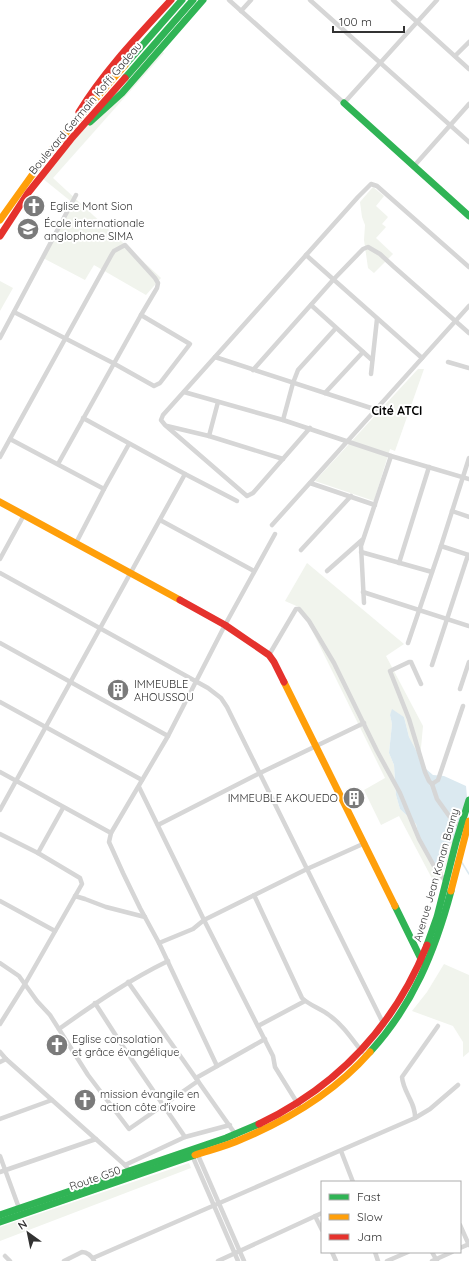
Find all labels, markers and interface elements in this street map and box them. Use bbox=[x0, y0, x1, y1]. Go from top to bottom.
scale bar bbox=[333, 8, 404, 34]
text: 100 m bbox=[339, 14, 372, 29]
street label: Boulevard Germain Koffi Gadeau bbox=[25, 39, 145, 177]
church icon: Eglise Mont Sion bbox=[21, 193, 47, 219]
place label: Eglise Mont Sion bbox=[50, 199, 133, 213]
school or university icon: École internationale anglophone SIMA bbox=[15, 216, 41, 242]
place label: École internationale anglophone SIMA bbox=[44, 216, 144, 243]
district label: Cité ATCI bbox=[372, 403, 422, 418]
building icon: IMMEUBLE AHOUSSOU bbox=[105, 677, 131, 703]
place label: IMMEUBLE AHOUSSOU bbox=[134, 677, 194, 704]
building icon: IMMEUBLE AKOUEDO bbox=[341, 785, 367, 811]
place label: IMMEUBLE AKOUEDO bbox=[228, 791, 338, 805]
street label: Avenue Jean Konan Banny bbox=[410, 807, 462, 943]
church icon: Eglise consolation et grâce évangélique bbox=[44, 1032, 70, 1058]
place label: Eglise consolation et grâce évangélique bbox=[72, 1032, 179, 1059]
church icon: mission évangile en action côte d'ivoire bbox=[72, 1087, 98, 1113]
place label: mission évangile en action côte d'ivoire bbox=[100, 1087, 199, 1114]
street label: Route G50 bbox=[68, 1163, 122, 1193]
legend bbox=[321, 1181, 461, 1253]
text: Fast bbox=[357, 1189, 381, 1204]
text: Slow bbox=[357, 1209, 383, 1224]
north arrow bbox=[8, 1213, 48, 1253]
text: N bbox=[15, 1217, 30, 1233]
text: Jam bbox=[357, 1229, 382, 1244]

